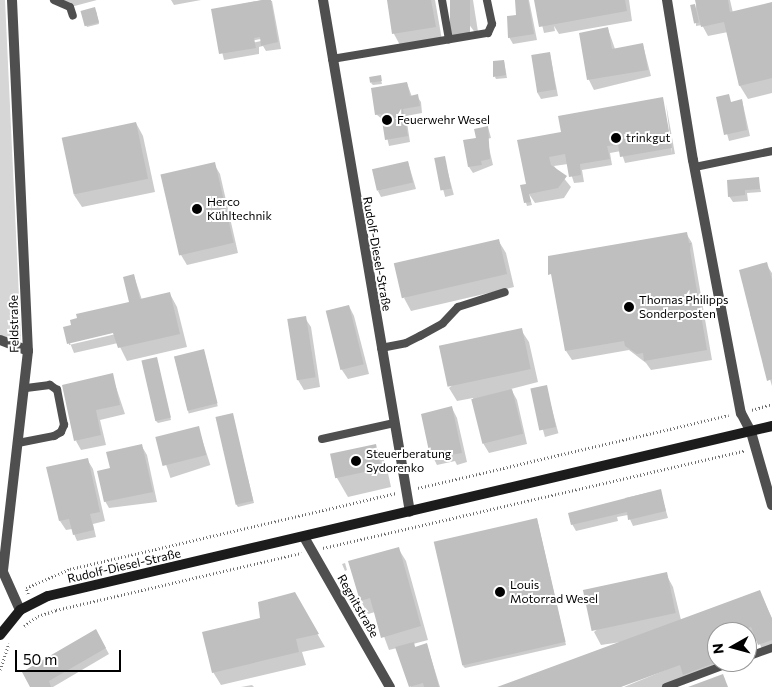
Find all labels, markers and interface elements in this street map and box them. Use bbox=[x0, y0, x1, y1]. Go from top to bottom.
place label: Feuerwehr Wesel bbox=[397, 113, 490, 127]
marker: Feuerwehr Wesel bbox=[381, 114, 393, 126]
place label: trinkgut bbox=[626, 131, 670, 145]
marker: trinkgut bbox=[610, 132, 622, 144]
place label: Herco Kühltechnik bbox=[207, 195, 272, 223]
street label: Rudolf-Diesel-Straße bbox=[360, 196, 394, 312]
marker: Herco Kühltechnik bbox=[191, 203, 203, 215]
place label: Thomas Philipps Sonderposten bbox=[639, 293, 728, 321]
street label: Feldstraße bbox=[6, 295, 22, 353]
marker: Thomas Philipps Sonderposten bbox=[623, 301, 635, 313]
place label: Steuerberatung Sydorenko bbox=[366, 447, 451, 475]
marker: Steuerberatung Sydorenko bbox=[350, 455, 362, 467]
street label: Rudolf-Diesel-Straße bbox=[66, 546, 182, 586]
street label: Regnitstraße bbox=[334, 572, 382, 640]
place label: Louis Motorrad Wesel bbox=[510, 578, 598, 606]
marker: Louis Motorrad Wesel bbox=[494, 586, 506, 598]
north arrow bbox=[707, 622, 757, 672]
scale bar bbox=[18, 640, 124, 672]
text: N bbox=[709, 643, 727, 655]
text: 50 m bbox=[23, 650, 57, 668]

